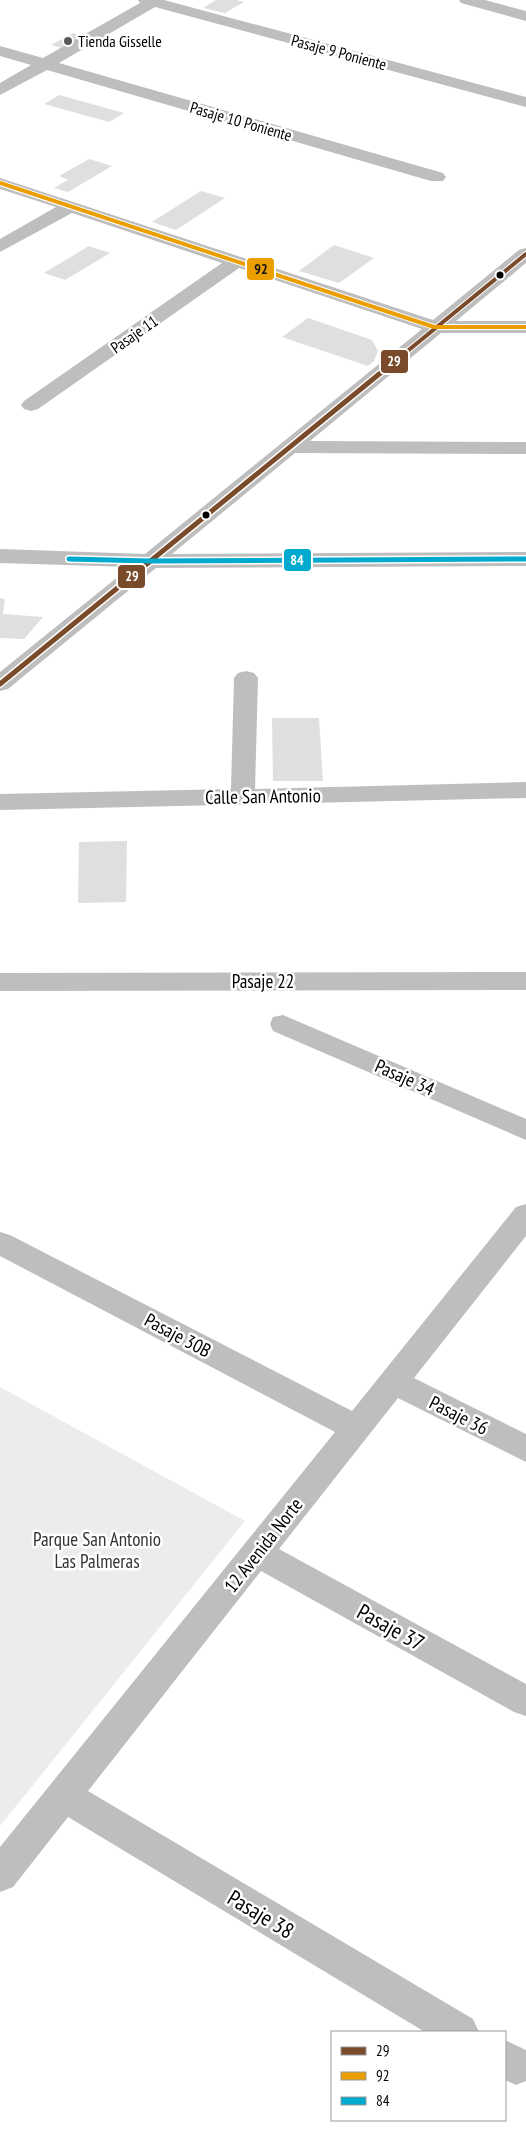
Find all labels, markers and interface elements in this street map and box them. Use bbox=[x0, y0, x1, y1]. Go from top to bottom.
street label: Pasaje 9 Poniente bbox=[289, 30, 389, 74]
place label: Tienda Gisselle bbox=[78, 31, 162, 51]
marker: Tienda Gisselle bbox=[62, 35, 74, 47]
street label: Pasaje 10 Poniente bbox=[188, 97, 294, 145]
line badge: 92 bbox=[246, 257, 275, 281]
text: 92 bbox=[254, 260, 268, 278]
unlabelled marker bbox=[495, 270, 505, 280]
street label: Pasaje 11 bbox=[107, 311, 161, 357]
line badge: 29 bbox=[380, 349, 409, 374]
text: 29 bbox=[387, 352, 401, 370]
unlabelled marker bbox=[201, 510, 211, 520]
line badge: 84 bbox=[283, 548, 312, 572]
text: 84 bbox=[290, 551, 304, 569]
line badge: 29 bbox=[117, 564, 146, 589]
text: 29 bbox=[125, 567, 139, 585]
street label: Calle San Antonio bbox=[205, 783, 321, 809]
street label: Pasaje 22 bbox=[232, 969, 294, 993]
street label: Pasaje 34 bbox=[371, 1053, 439, 1101]
street label: Pasaje 30B bbox=[141, 1308, 215, 1362]
street label: Pasaje 36 bbox=[426, 1390, 492, 1440]
street label: 12 Avenida Norte bbox=[219, 1493, 308, 1597]
park label: Parque San Antonio Las Palmeras bbox=[33, 1527, 161, 1573]
street label: Pasaje 37 bbox=[352, 1597, 430, 1657]
street label: Pasaje 38 bbox=[223, 1883, 299, 1945]
legend bbox=[331, 2031, 506, 2121]
text: 29 bbox=[376, 2041, 390, 2060]
text: 92 bbox=[376, 2066, 390, 2085]
text: 84 bbox=[376, 2091, 390, 2110]

